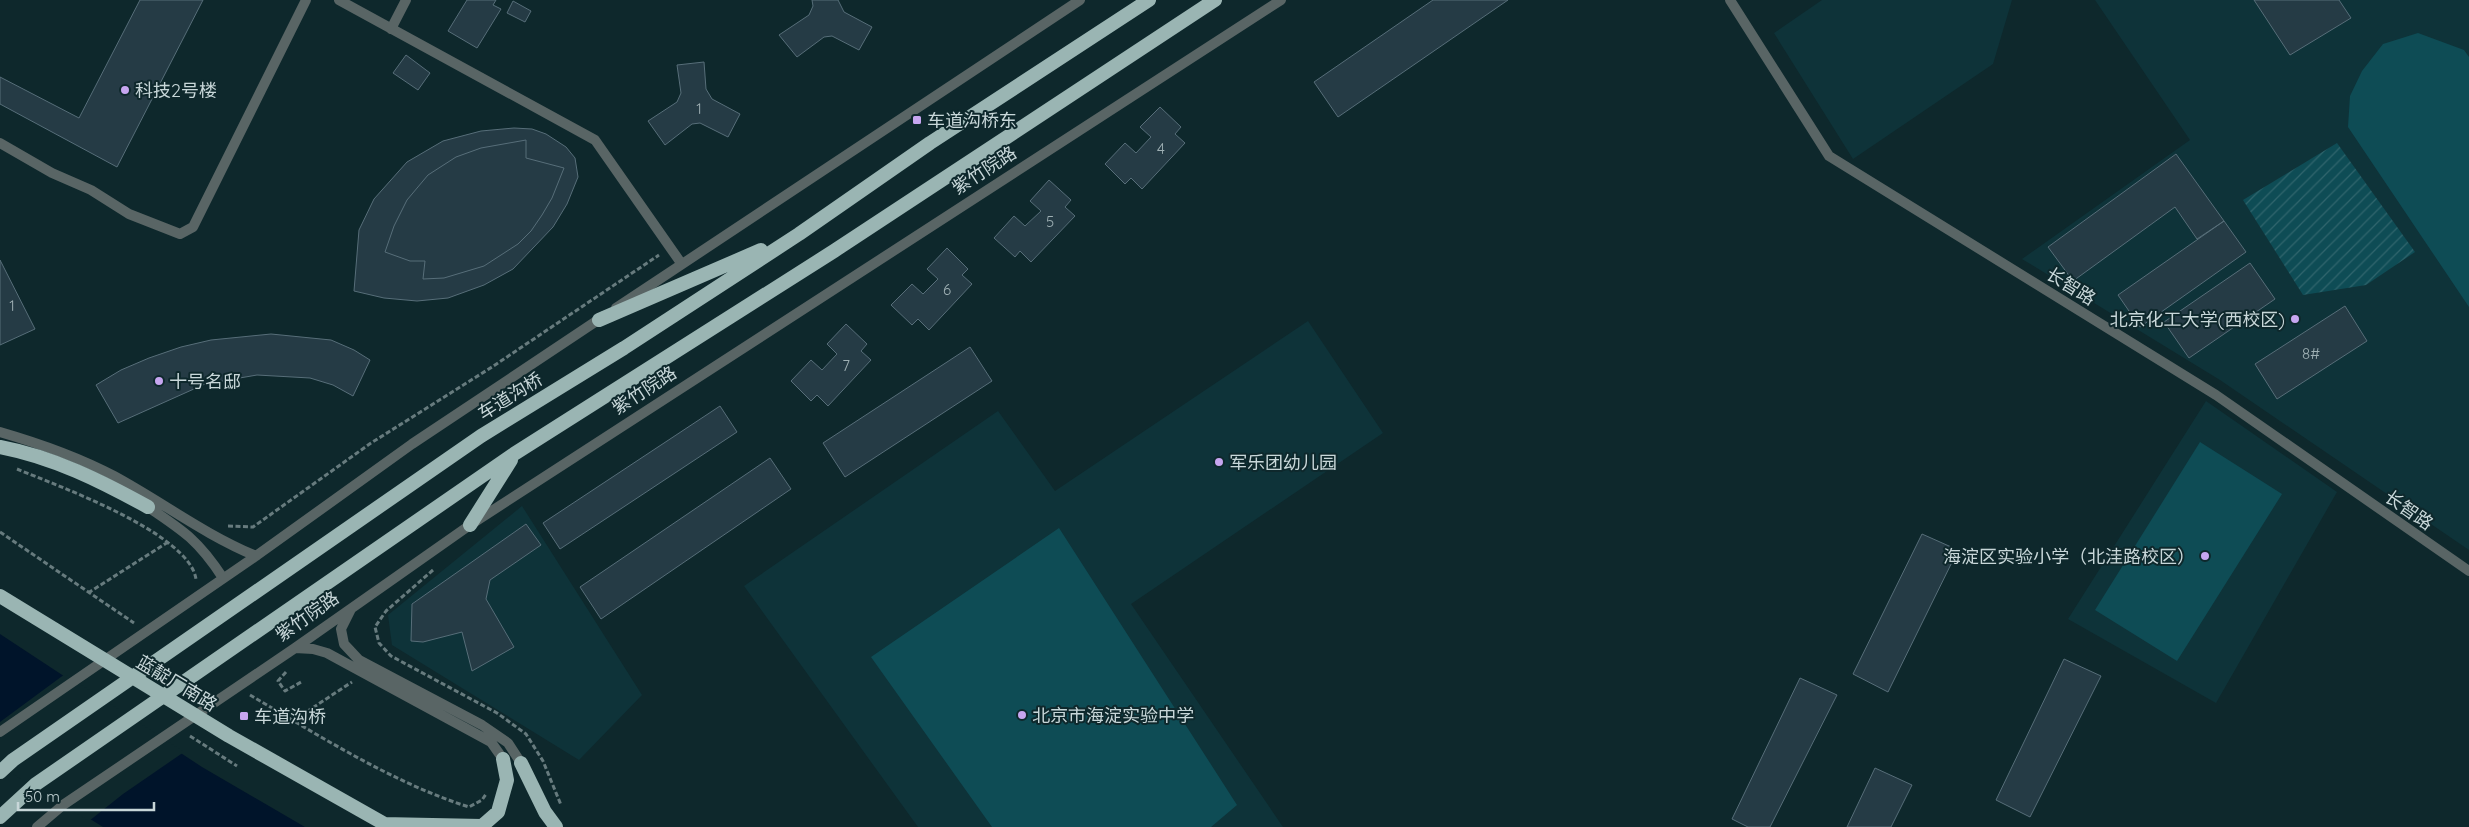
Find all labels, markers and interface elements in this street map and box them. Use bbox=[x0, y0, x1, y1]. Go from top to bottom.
place label: 科技2号楼 bbox=[135, 79, 217, 102]
marker: 科技2号楼 bbox=[119, 84, 131, 96]
house number: 1 bbox=[696, 99, 702, 118]
place label: 车道沟桥东 bbox=[927, 109, 1017, 132]
marker: 车道沟桥东 bbox=[911, 114, 923, 126]
house number: 4 bbox=[1157, 139, 1165, 158]
street label: 紫竹院路 bbox=[948, 141, 1020, 199]
house number: 5 bbox=[1046, 212, 1054, 231]
street label: 长智路 bbox=[2042, 262, 2100, 310]
house number: 6 bbox=[943, 280, 951, 299]
house number: 1 bbox=[9, 296, 15, 315]
place label: 北京化工大学(西校区) bbox=[2110, 308, 2285, 331]
marker: 北京化工大学(西校区) bbox=[2289, 313, 2301, 325]
house number: 8# bbox=[2302, 344, 2320, 363]
house number: 7 bbox=[842, 356, 850, 375]
street label: 紫竹院路 bbox=[608, 361, 680, 419]
street label: 车道沟桥 bbox=[473, 367, 547, 425]
place label: 十号名邸 bbox=[169, 370, 241, 393]
marker: 十号名邸 bbox=[153, 375, 165, 387]
place label: 军乐团幼儿园 bbox=[1229, 451, 1337, 474]
marker: 军乐团幼儿园 bbox=[1213, 456, 1225, 468]
street label: 长智路 bbox=[2380, 485, 2438, 535]
place label: 海淀区实验小学（北洼路校区） bbox=[1943, 545, 2195, 568]
marker: 海淀区实验小学（北洼路校区） bbox=[2199, 550, 2211, 562]
street label: 紫竹院路 bbox=[271, 586, 343, 646]
street label: 蓝靛厂南路 bbox=[133, 650, 221, 716]
place label: 北京市海淀实验中学 bbox=[1032, 704, 1194, 727]
place label: 车道沟桥 bbox=[254, 705, 326, 728]
marker: 北京市海淀实验中学 bbox=[1016, 709, 1028, 721]
marker: 车道沟桥 bbox=[238, 710, 250, 722]
scale bar bbox=[18, 780, 154, 812]
text: 50 m bbox=[25, 787, 60, 806]

